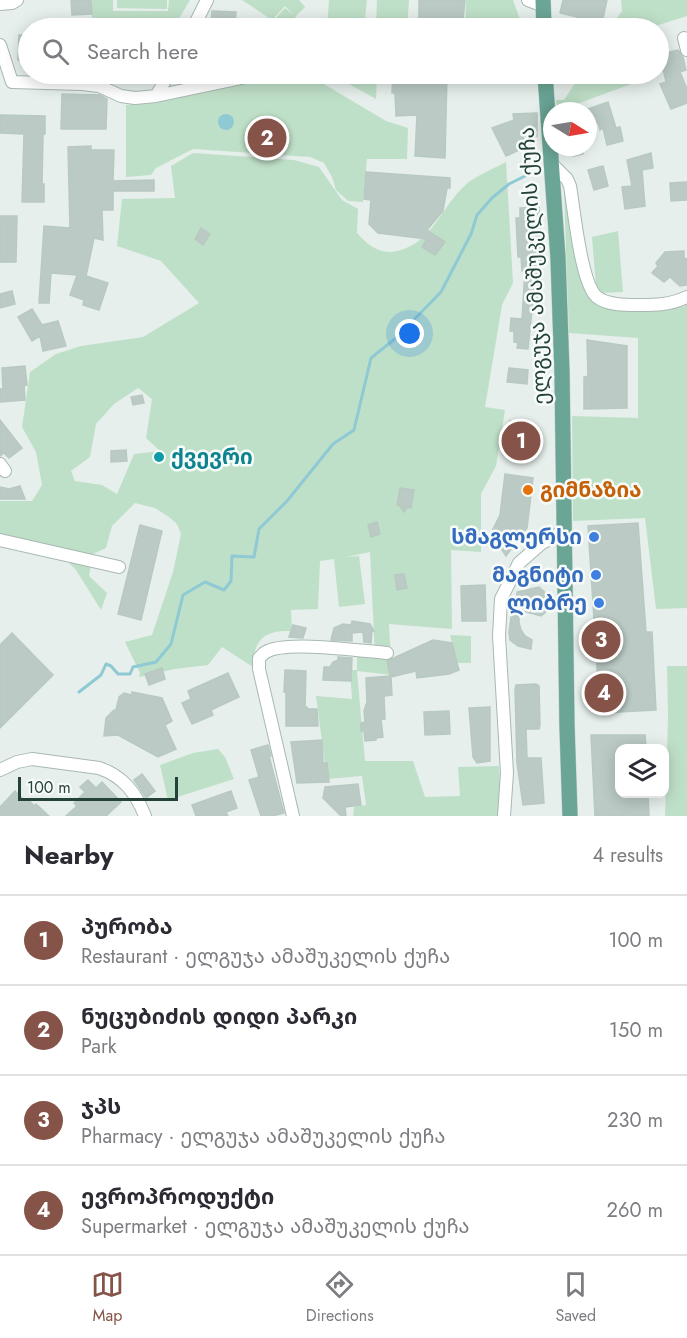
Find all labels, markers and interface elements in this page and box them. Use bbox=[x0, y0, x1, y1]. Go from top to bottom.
search box bbox=[18, 18, 669, 84]
icon: search bbox=[39, 35, 72, 68]
text: Search here bbox=[87, 35, 198, 67]
north arrow bbox=[543, 102, 597, 156]
pin: 2 bbox=[248, 116, 286, 160]
street label: ელგუჯა ამაშუკელის ქუჩა bbox=[512, 126, 556, 406]
your location bbox=[395, 319, 424, 348]
pin: 1 bbox=[502, 418, 540, 464]
place label: ქვევრი bbox=[171, 442, 253, 472]
marker: ქვევრი bbox=[152, 450, 166, 464]
place label: გიმნაზია bbox=[540, 475, 642, 505]
marker: გიმნაზია bbox=[521, 483, 535, 497]
place label: სმაგლერსი bbox=[451, 522, 582, 552]
marker: სმაგლერსი bbox=[587, 530, 601, 544]
place label: მაგნიტი bbox=[492, 560, 584, 590]
marker: მაგნიტი bbox=[589, 568, 603, 582]
place label: ლიბრე bbox=[507, 588, 587, 618]
marker: ლიბრე bbox=[592, 596, 606, 610]
pin: 3 bbox=[582, 618, 620, 662]
pin: 4 bbox=[584, 670, 624, 716]
map controls bbox=[615, 744, 669, 798]
button: layers bbox=[615, 744, 669, 798]
scale bar bbox=[18, 774, 178, 802]
text: 100 m bbox=[27, 776, 71, 799]
text: Nearby bbox=[24, 836, 113, 874]
text: 4 results bbox=[592, 841, 663, 870]
text: პურობა bbox=[81, 910, 173, 942]
text: 1 bbox=[38, 926, 49, 955]
text: 100 m bbox=[608, 926, 663, 955]
text: Restaurant · ელგუჯა ამაშუკელის ქუჩა bbox=[81, 942, 450, 971]
text: ნუცუბიძის დიდი პარკი bbox=[81, 1000, 357, 1032]
text: 2 bbox=[37, 1016, 50, 1045]
text: 150 m bbox=[609, 1016, 663, 1045]
text: Park bbox=[81, 1032, 117, 1061]
text: ჯპს bbox=[81, 1090, 121, 1122]
text: 3 bbox=[37, 1106, 50, 1135]
text: 230 m bbox=[607, 1106, 663, 1135]
text: Pharmacy · ელგუჯა ამაშუკელის ქუჩა bbox=[81, 1122, 445, 1151]
text: ევროპროდუქტი bbox=[81, 1180, 274, 1212]
text: 4 bbox=[37, 1196, 50, 1225]
text: 260 m bbox=[607, 1196, 663, 1225]
text: Supermarket · ელგუჯა ამაშუკელის ქუჩა bbox=[81, 1212, 470, 1241]
tab: Map bbox=[91, 1268, 124, 1327]
tab: Directions bbox=[306, 1268, 374, 1327]
tab: Saved bbox=[555, 1268, 596, 1327]

